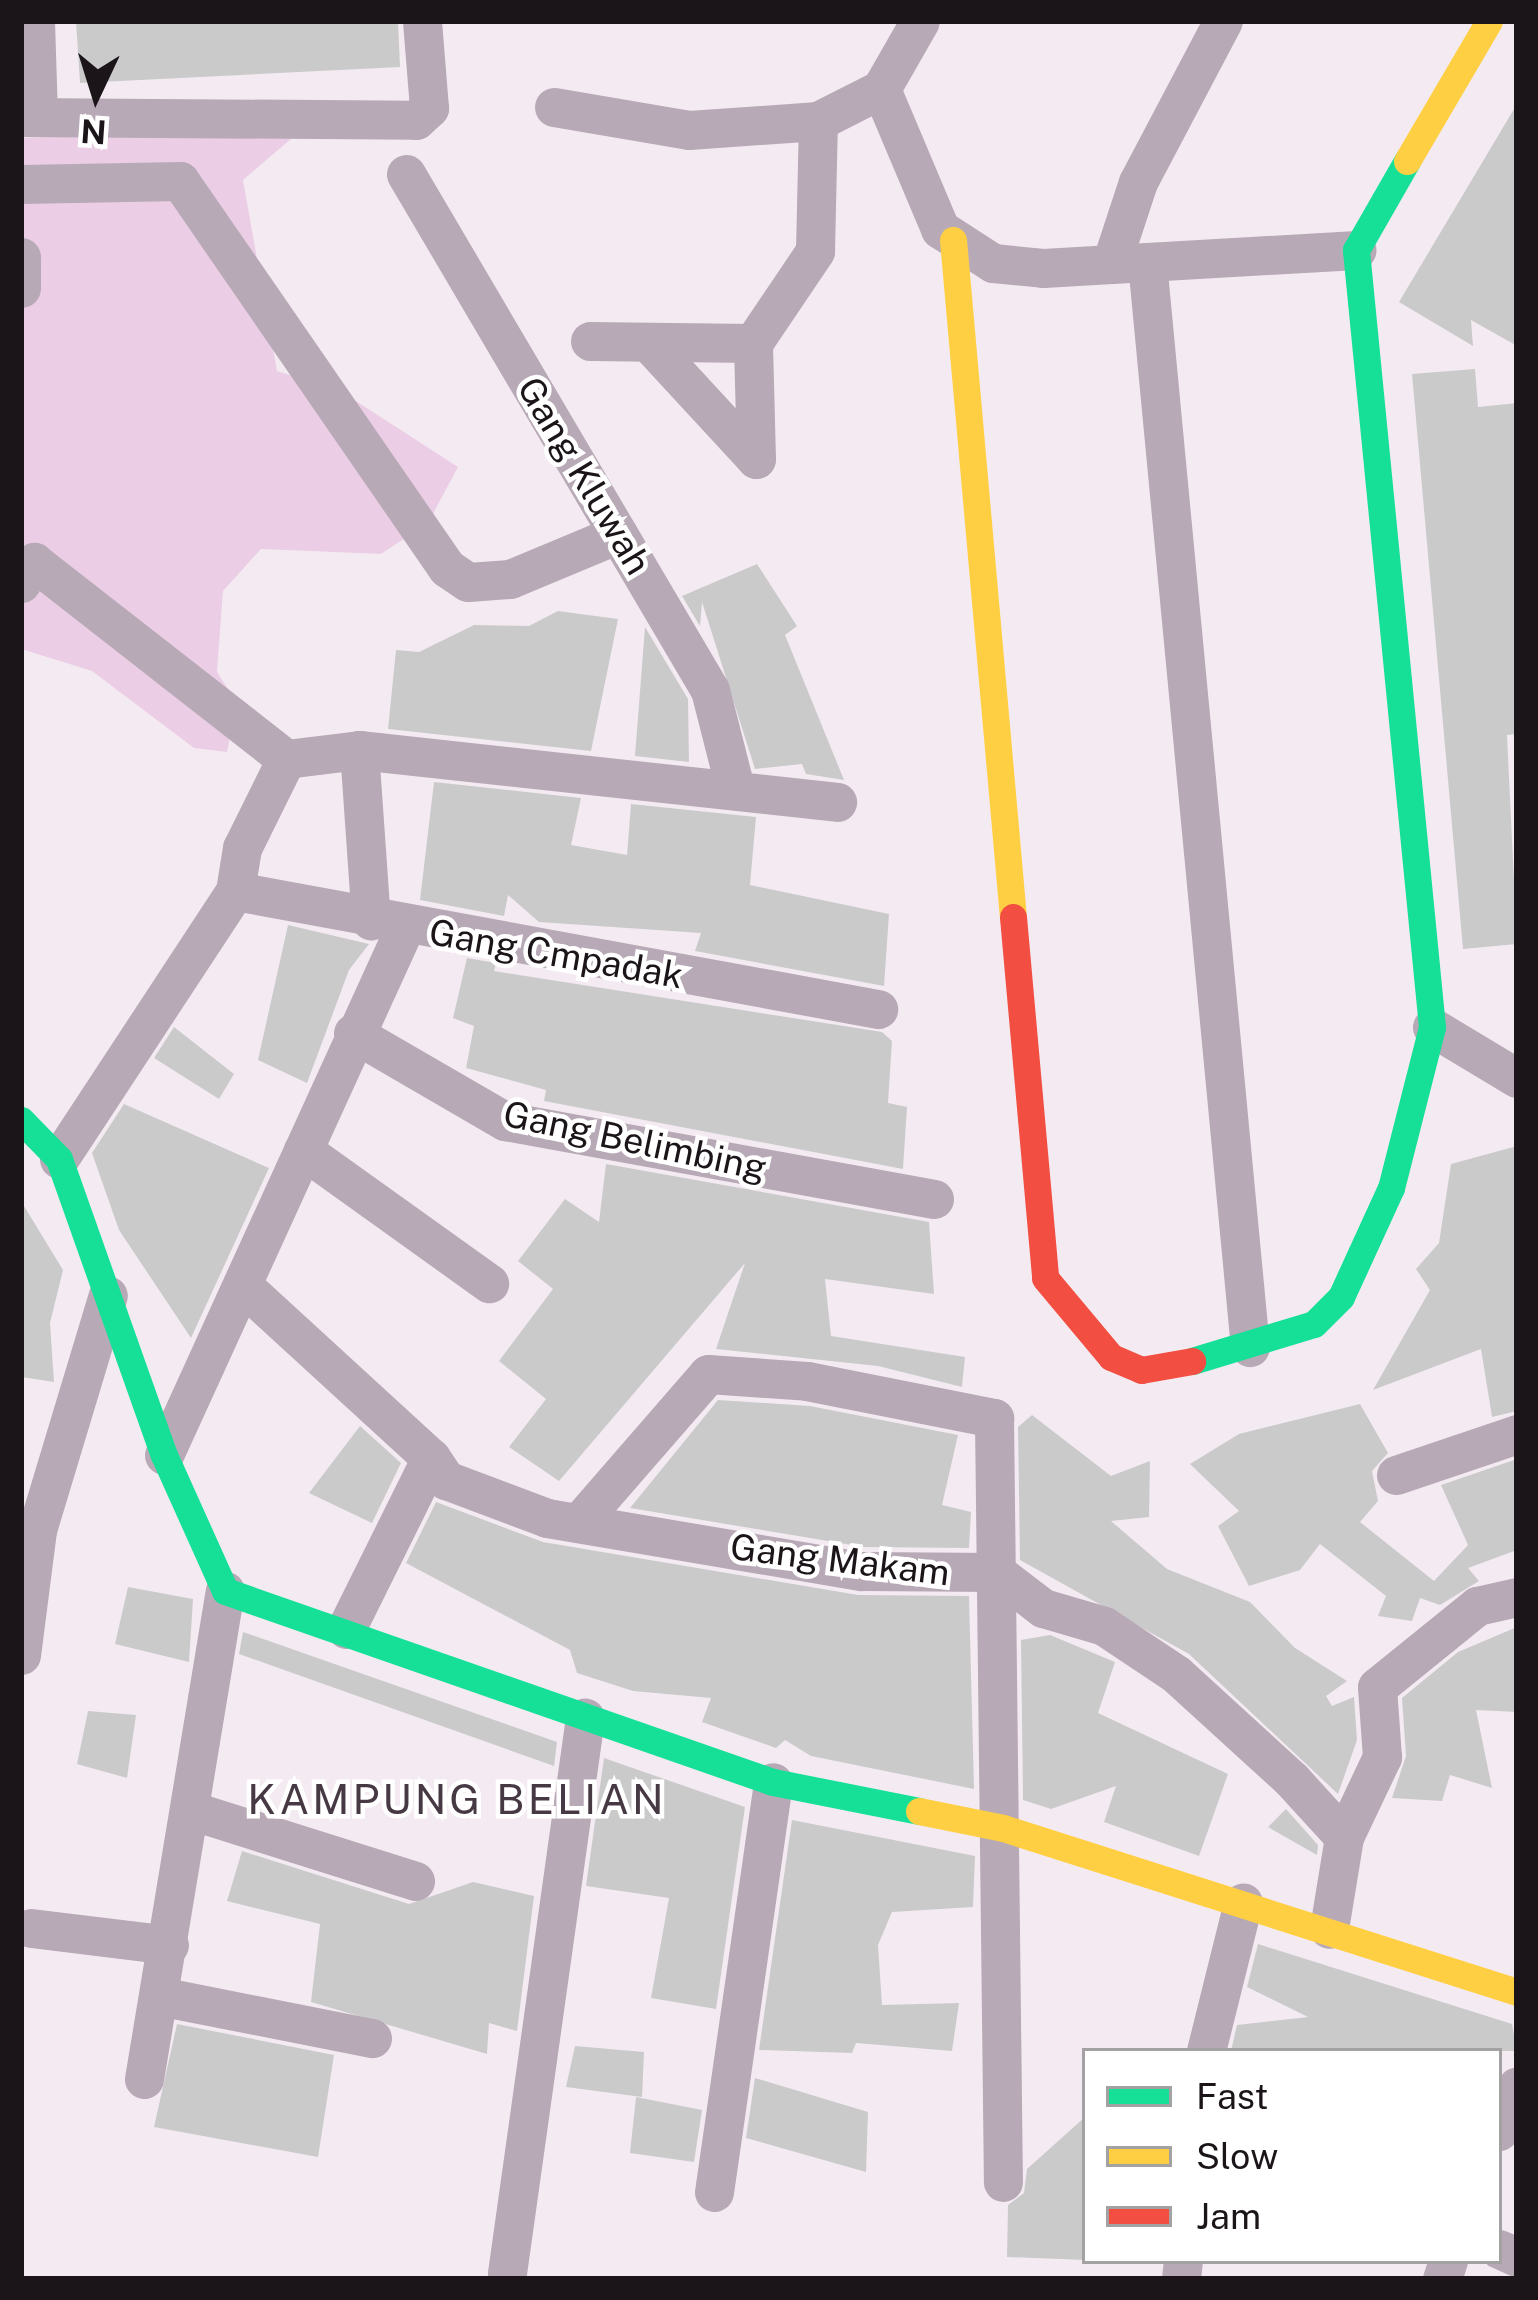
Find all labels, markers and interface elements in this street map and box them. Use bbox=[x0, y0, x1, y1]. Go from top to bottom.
north arrow bbox=[36, 36, 156, 156]
text: N bbox=[79, 112, 108, 152]
street label: Gang Kluwah bbox=[508, 370, 660, 582]
street label: Gang Cmpadak bbox=[426, 910, 686, 998]
street label: Gang Belimbing bbox=[500, 1092, 770, 1190]
street label: Gang Makam bbox=[728, 1525, 952, 1595]
district label: KAMPUNG BELIAN bbox=[247, 1774, 667, 1824]
legend bbox=[1082, 2048, 1502, 2264]
text: Fast bbox=[1196, 2075, 1269, 2117]
text: Slow bbox=[1196, 2135, 1278, 2177]
text: Jam bbox=[1196, 2195, 1261, 2237]

